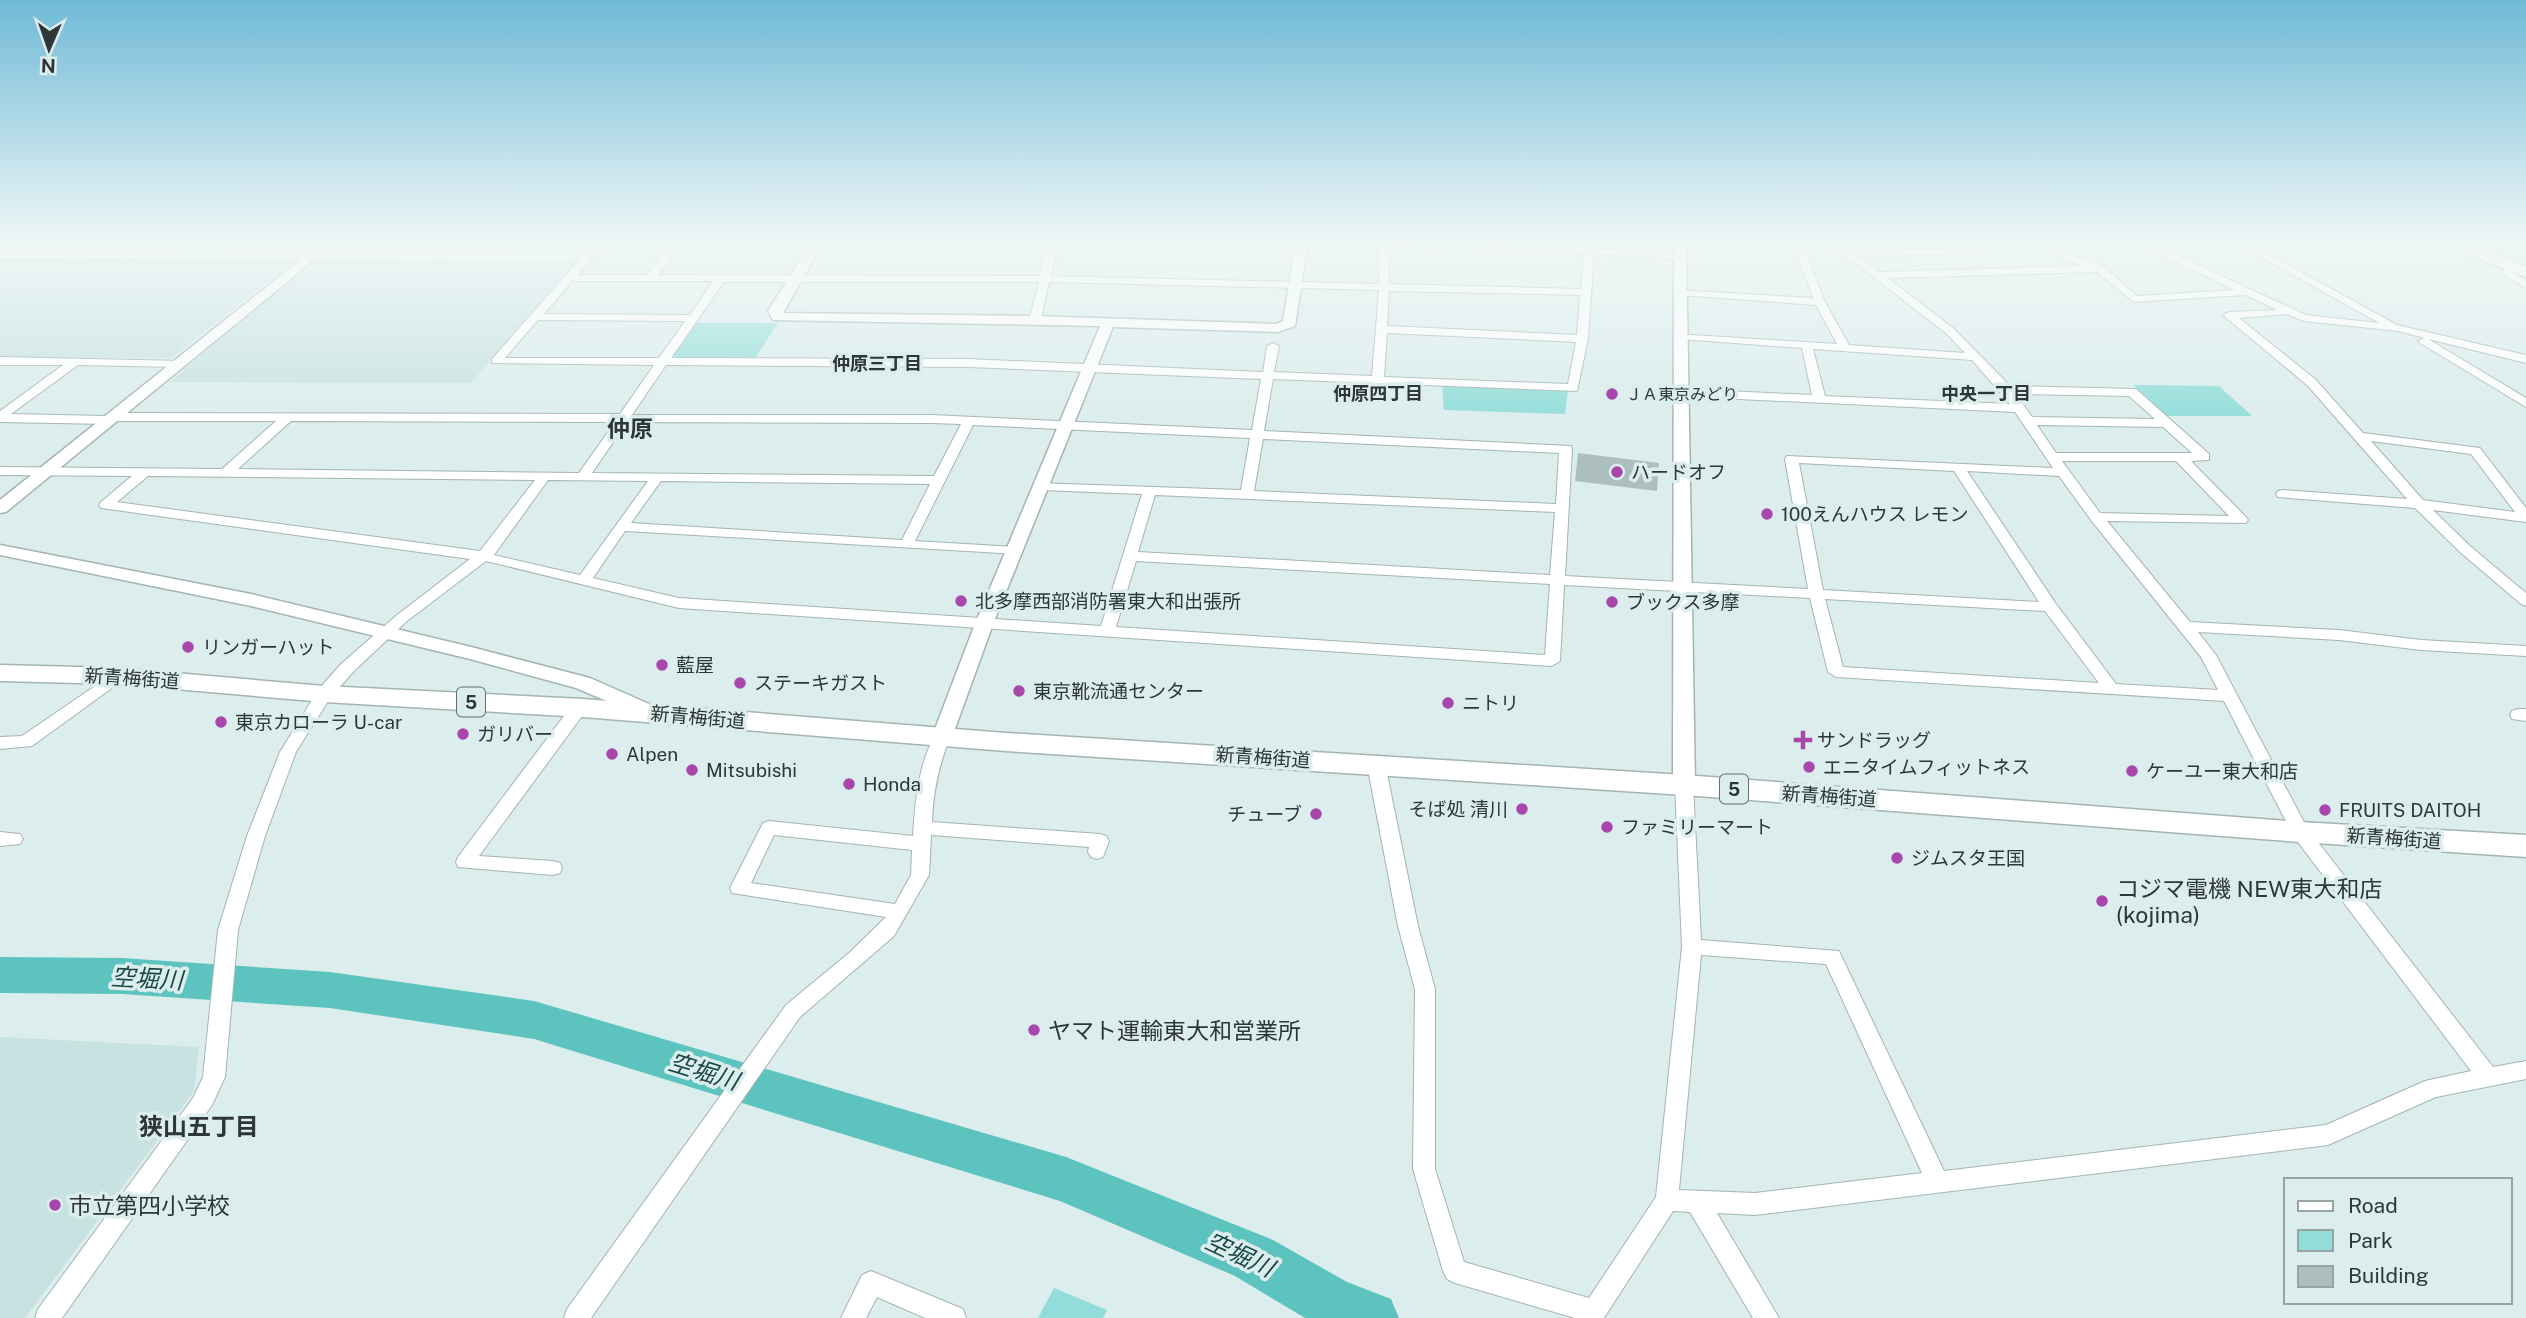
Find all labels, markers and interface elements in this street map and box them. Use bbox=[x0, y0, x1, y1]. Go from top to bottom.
north arrow bbox=[14, 14, 84, 84]
text: N bbox=[41, 55, 56, 77]
district label: 仲原三丁目 bbox=[832, 353, 922, 374]
district label: 仲原四丁目 bbox=[1333, 383, 1423, 404]
district label: 中央一丁目 bbox=[1941, 383, 2031, 404]
place label: ＪＡ東京みどり bbox=[1626, 385, 1738, 404]
marker: ＪＡ東京みどり bbox=[1604, 386, 1620, 402]
district label: 仲原 bbox=[607, 415, 653, 442]
place label: ハードオフ bbox=[1631, 461, 1726, 483]
marker: ハードオフ bbox=[1609, 464, 1625, 480]
place label: 100えんハウス レモン bbox=[1781, 503, 1968, 525]
marker: 100えんハウス レモン bbox=[1759, 506, 1775, 522]
place label: 北多摩西部消防署東大和出張所 bbox=[975, 590, 1241, 612]
place label: ブックス多摩 bbox=[1626, 591, 1739, 613]
marker: 北多摩西部消防署東大和出張所 bbox=[953, 593, 969, 609]
marker: ブックス多摩 bbox=[1604, 594, 1620, 610]
place label: リンガーハット bbox=[202, 636, 335, 658]
marker: リンガーハット bbox=[180, 639, 196, 655]
place label: 藍屋 bbox=[676, 654, 714, 676]
marker: 藍屋 bbox=[654, 657, 670, 673]
street label: 新青梅街道 bbox=[84, 664, 180, 692]
place label: ステーキガスト bbox=[754, 672, 887, 694]
marker: ステーキガスト bbox=[732, 675, 748, 691]
place label: 東京靴流通センター bbox=[1033, 680, 1204, 702]
marker: 東京靴流通センター bbox=[1011, 683, 1027, 699]
road number: 5 bbox=[457, 688, 485, 716]
place label: ニトリ bbox=[1462, 692, 1519, 714]
marker: ニトリ bbox=[1440, 695, 1456, 711]
street label: 新青梅街道 bbox=[650, 702, 746, 732]
place label: 東京カローラ U-car bbox=[235, 711, 402, 733]
marker: 東京カローラ U-car bbox=[213, 714, 229, 730]
place label: ガリバー bbox=[477, 723, 553, 745]
marker: ガリバー bbox=[455, 726, 471, 742]
place label: サンドラッグ bbox=[1817, 729, 1931, 751]
marker: サンドラッグ bbox=[1795, 732, 1811, 748]
place label: Alpen bbox=[626, 743, 678, 765]
street label: 新青梅街道 bbox=[1215, 743, 1311, 771]
marker: Alpen bbox=[604, 746, 620, 762]
place label: エニタイムフィットネス bbox=[1823, 756, 2030, 778]
place label: Mitsubishi bbox=[706, 759, 797, 781]
marker: エニタイムフィットネス bbox=[1801, 759, 1817, 775]
place label: ケーユー東大和店 bbox=[2146, 760, 2298, 782]
marker: Mitsubishi bbox=[684, 762, 700, 778]
marker: ケーユー東大和店 bbox=[2124, 763, 2140, 779]
place label: Honda bbox=[863, 773, 921, 795]
road number: 5 bbox=[1720, 774, 1748, 804]
marker: Honda bbox=[841, 776, 857, 792]
street label: 新青梅街道 bbox=[1781, 782, 1877, 810]
place label: そば処 清川 bbox=[1408, 798, 1508, 820]
place label: FRUITS DAITOH bbox=[2339, 799, 2481, 821]
marker: そば処 清川 bbox=[1514, 801, 1530, 817]
marker: FRUITS DAITOH bbox=[2317, 802, 2333, 818]
place label: チューブ bbox=[1227, 803, 1302, 825]
marker: チューブ bbox=[1308, 806, 1324, 822]
place label: ファミリーマート bbox=[1621, 816, 1773, 838]
marker: ファミリーマート bbox=[1599, 819, 1615, 835]
street label: 新青梅街道 bbox=[2346, 824, 2442, 852]
place label: ジムスタ王国 bbox=[1911, 847, 2025, 869]
marker: ジムスタ王国 bbox=[1889, 850, 1905, 866]
place label: コジマ電機 NEW東大和店 (kojima) bbox=[2116, 875, 2382, 928]
marker: コジマ電機 NEW東大和店 (kojima) bbox=[2094, 893, 2110, 909]
water label: 空堀川 bbox=[110, 962, 187, 994]
place label: ヤマト運輸東大和営業所 bbox=[1048, 1017, 1301, 1044]
marker: ヤマト運輸東大和営業所 bbox=[1026, 1022, 1042, 1038]
water label: 空堀川 bbox=[665, 1047, 745, 1096]
district label: 狭山五丁目 bbox=[139, 1112, 259, 1140]
legend bbox=[2284, 1178, 2512, 1304]
place label: 市立第四小学校 bbox=[69, 1192, 230, 1219]
text: Road bbox=[2348, 1193, 2398, 1218]
marker: 市立第四小学校 bbox=[47, 1197, 63, 1213]
water label: 空堀川 bbox=[1201, 1226, 1281, 1283]
text: Park bbox=[2348, 1228, 2393, 1253]
text: Building bbox=[2348, 1263, 2429, 1288]

